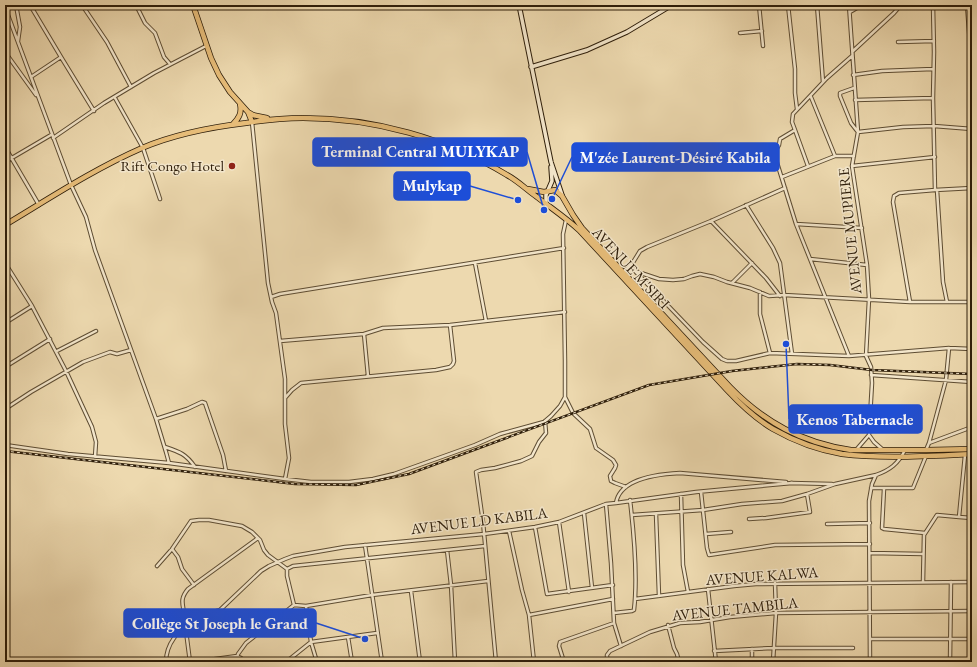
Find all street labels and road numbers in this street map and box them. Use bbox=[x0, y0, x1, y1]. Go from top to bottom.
street label: AVENUE MUPIERE bbox=[833, 166, 866, 296]
street label: AVENUE M'SIRI bbox=[588, 222, 674, 313]
street label: AVENUE LD KABILA bbox=[408, 503, 549, 538]
street label: AVENUE KALWA bbox=[704, 562, 819, 589]
street label: AVENUE TAMBILA bbox=[670, 592, 800, 625]

